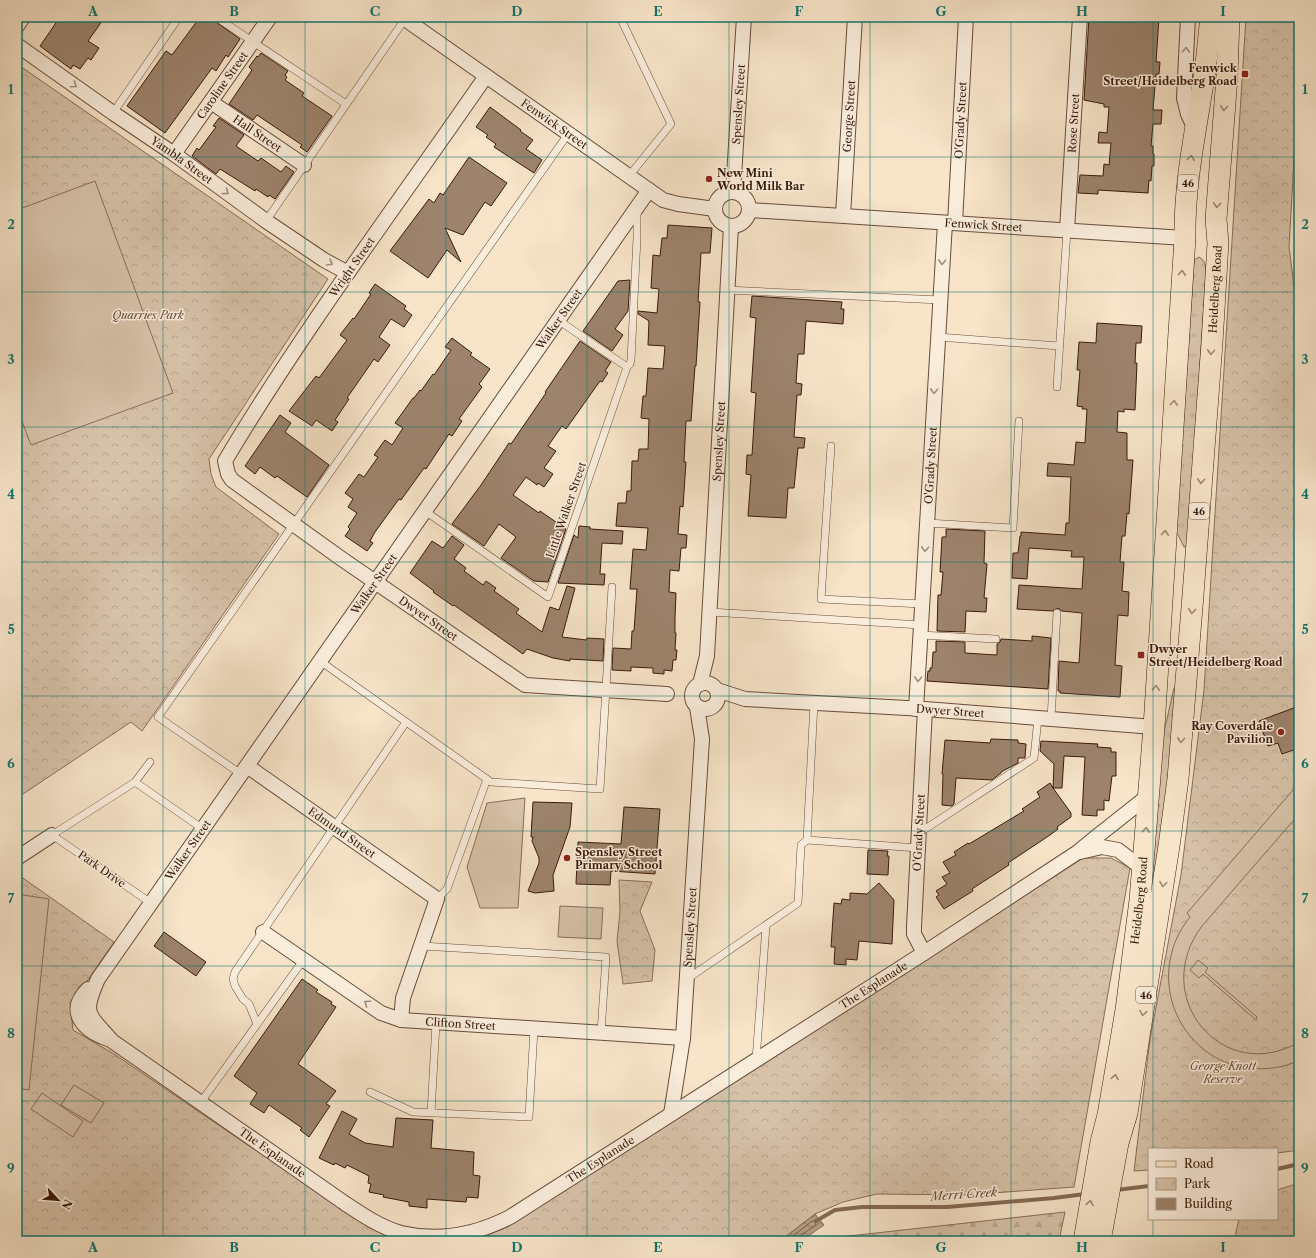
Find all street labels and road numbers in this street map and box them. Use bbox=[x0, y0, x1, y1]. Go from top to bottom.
street label: Caroline Street bbox=[194, 49, 251, 122]
street label: Spensley Street bbox=[729, 64, 748, 145]
street label: George Street bbox=[840, 79, 858, 153]
street label: O'Grady Street bbox=[951, 81, 970, 159]
street label: Rose Street bbox=[1065, 93, 1082, 153]
street label: Fenwick Street bbox=[518, 96, 590, 152]
street label: Hall Street bbox=[230, 112, 285, 155]
street label: Yambla Street bbox=[147, 133, 216, 187]
road number: 46 bbox=[1178, 175, 1198, 191]
street label: Fenwick Street bbox=[944, 216, 1023, 235]
street label: Wright Street bbox=[326, 234, 378, 300]
street label: Heidelberg Road bbox=[1206, 244, 1225, 334]
street label: Walker Street bbox=[532, 286, 585, 353]
street label: Spensley Street bbox=[710, 401, 728, 482]
street label: O'Grady Street bbox=[921, 426, 940, 504]
street label: Little Walker Street bbox=[543, 460, 589, 560]
road number: 46 bbox=[1189, 503, 1209, 519]
street label: Walker Street bbox=[347, 551, 400, 618]
street label: Dwyer Street bbox=[396, 593, 461, 644]
street label: Dwyer Street bbox=[916, 702, 985, 721]
street label: O'Grady Street bbox=[910, 793, 928, 872]
street label: Edmund Street bbox=[306, 804, 379, 861]
street label: Walker Street bbox=[161, 817, 214, 884]
street label: Park Drive bbox=[75, 847, 129, 891]
street label: Heidelberg Road bbox=[1127, 856, 1150, 945]
street label: Spensley Street bbox=[681, 887, 700, 968]
street label: The Esplanade bbox=[837, 958, 910, 1012]
road number: 46 bbox=[1136, 987, 1156, 1003]
street label: Clifton Street bbox=[425, 1015, 496, 1033]
street label: The Esplanade bbox=[236, 1124, 308, 1181]
street label: The Esplanade bbox=[564, 1133, 637, 1186]

